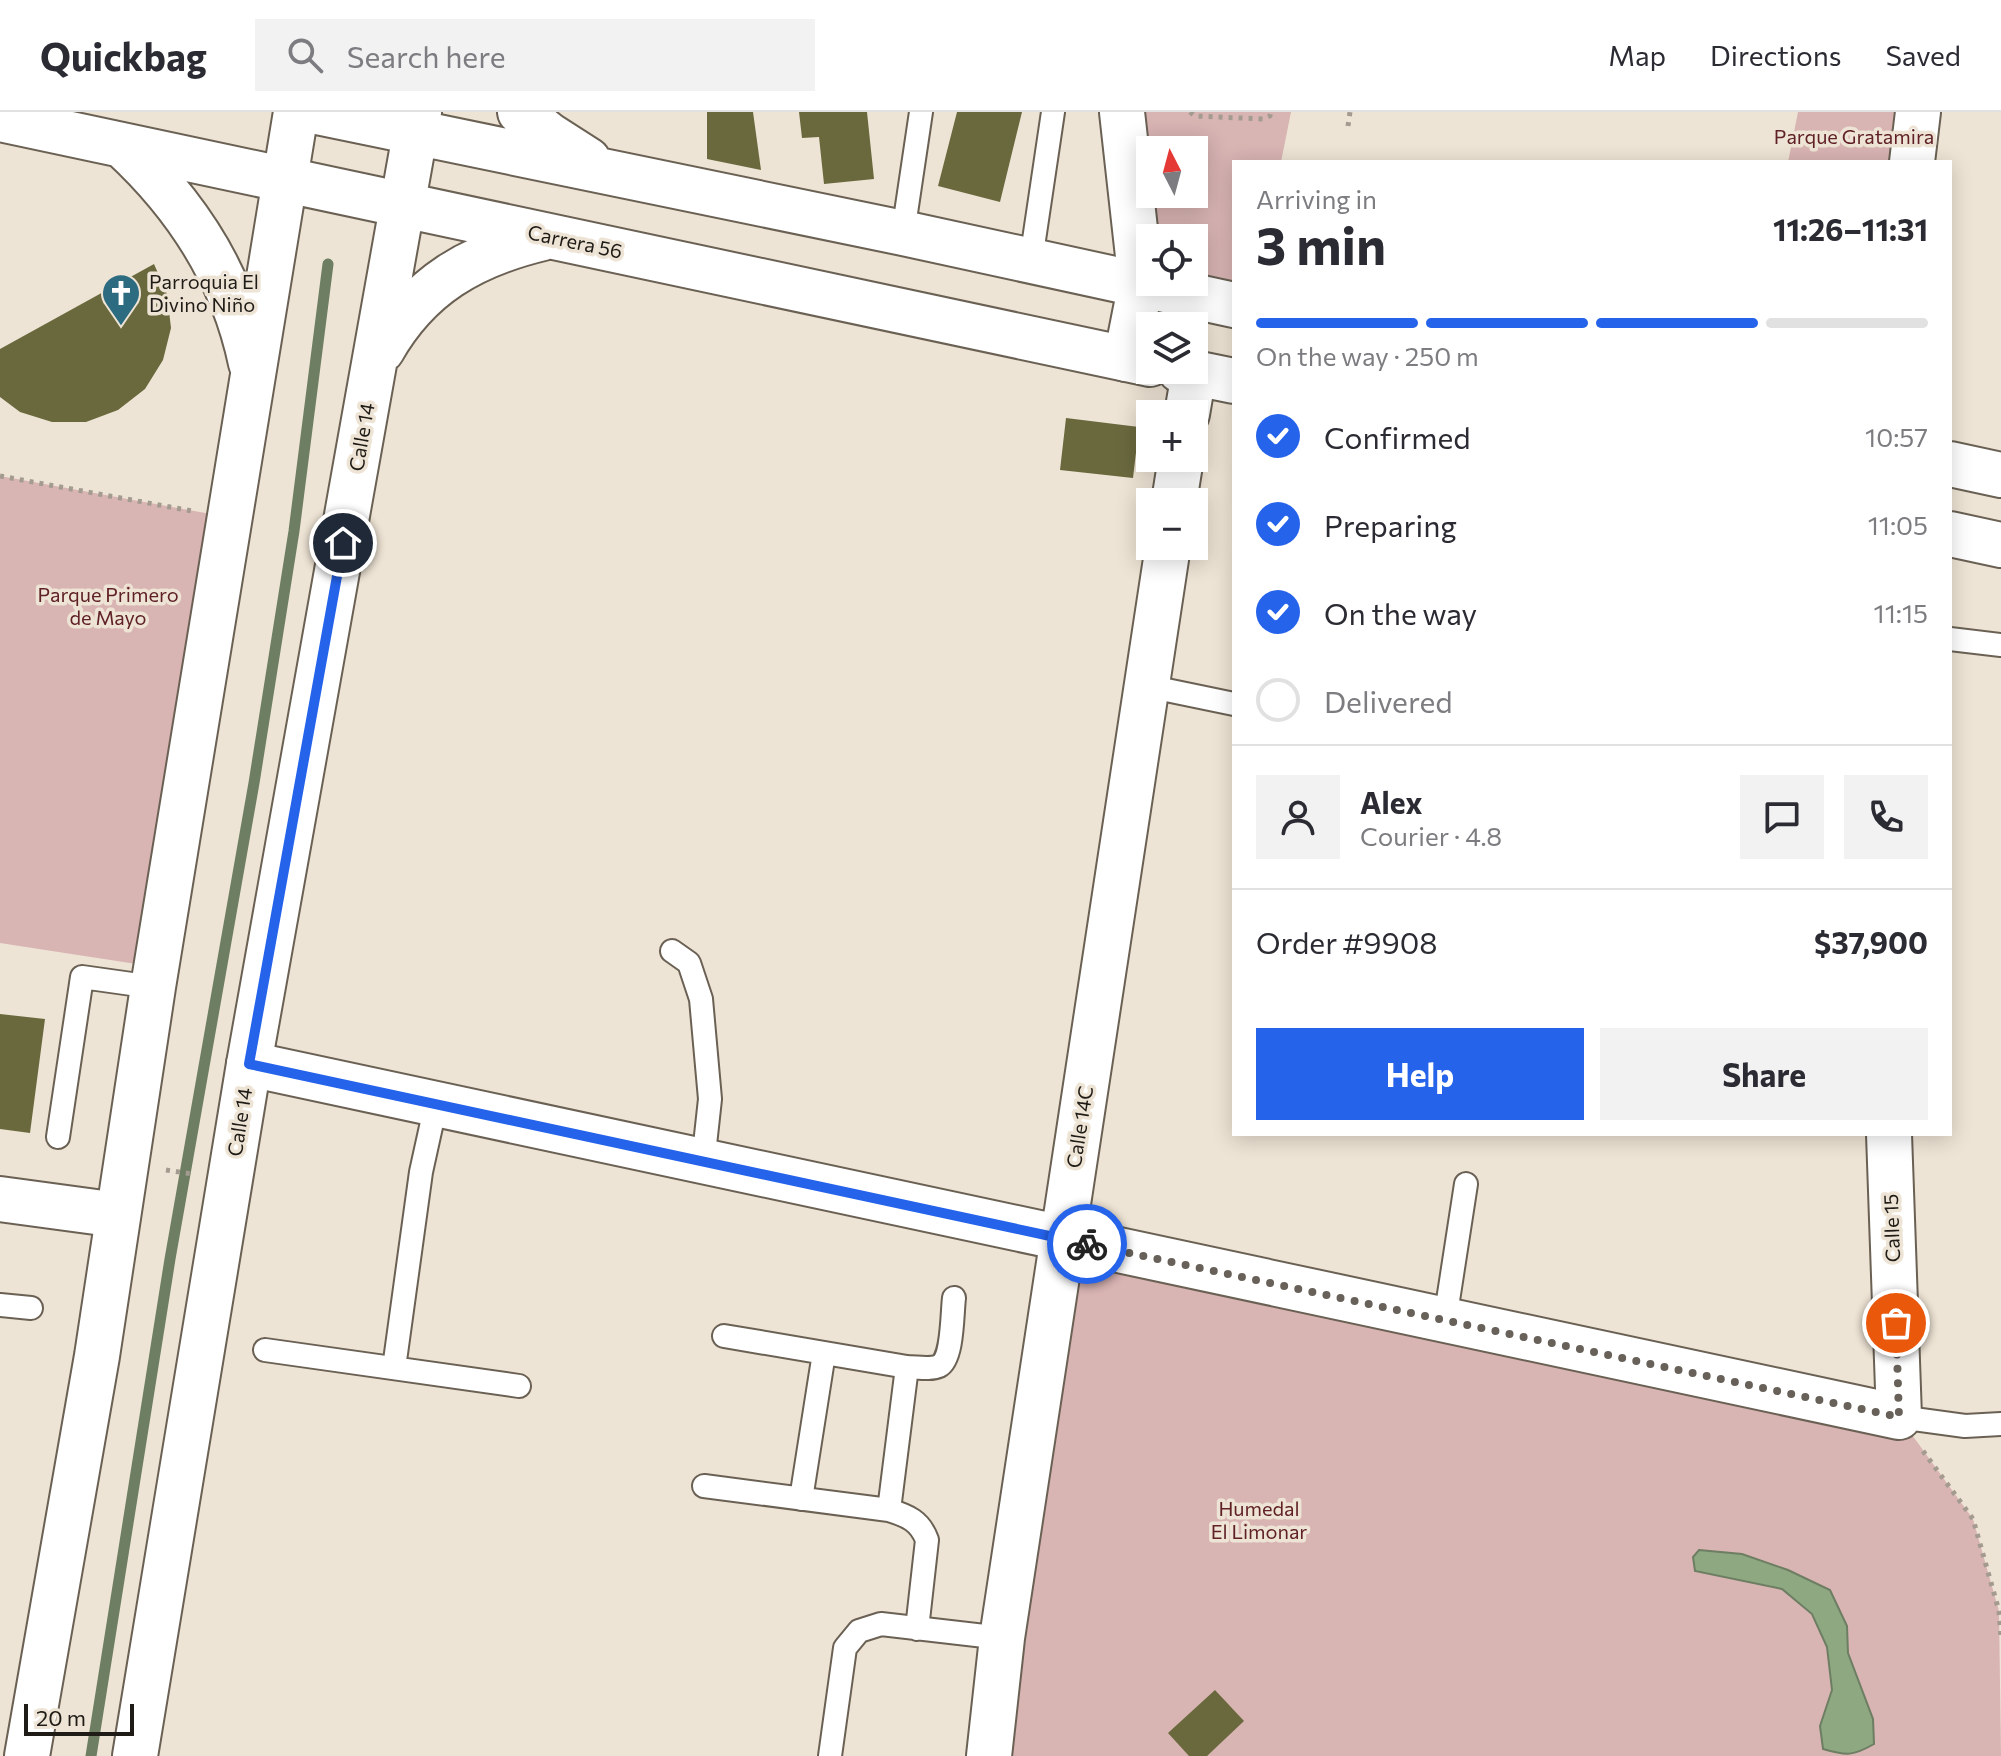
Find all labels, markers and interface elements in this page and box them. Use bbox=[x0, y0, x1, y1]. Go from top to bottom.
search box bbox=[255, 19, 815, 91]
text: Quickbag bbox=[40, 32, 207, 79]
icon: search bbox=[283, 33, 327, 77]
text: Search here bbox=[347, 37, 505, 74]
text: Map bbox=[1608, 38, 1666, 72]
text: Directions bbox=[1710, 38, 1841, 72]
text: Saved bbox=[1885, 38, 1961, 72]
park label: Parque Gratamira bbox=[1774, 124, 1934, 148]
north arrow bbox=[1136, 136, 1208, 208]
map controls bbox=[1136, 136, 1208, 560]
text: Arriving in bbox=[1256, 183, 1377, 214]
text: 11:26–11:31 bbox=[1773, 210, 1928, 247]
text: 3 min bbox=[1256, 212, 1386, 276]
street label: Carrera 56 bbox=[526, 219, 625, 263]
button: locate bbox=[1136, 224, 1208, 296]
place label: Parroquia El Divino Niño bbox=[149, 269, 259, 316]
church icon: Parroquia El Divino Niño bbox=[100, 272, 142, 327]
button: layers bbox=[1136, 312, 1208, 384]
text: On the way · 250 m bbox=[1256, 340, 1479, 371]
button: + bbox=[1136, 400, 1208, 472]
street label: Calle 14 bbox=[343, 401, 379, 473]
icon: check bbox=[1256, 414, 1300, 458]
text: Confirmed bbox=[1324, 418, 1471, 455]
text: 10:57 bbox=[1865, 421, 1928, 452]
button: − bbox=[1136, 488, 1208, 560]
icon: check bbox=[1256, 502, 1300, 546]
text: Preparing bbox=[1324, 506, 1457, 543]
pin bbox=[309, 509, 377, 577]
text: 11:05 bbox=[1868, 509, 1928, 540]
icon: home bbox=[321, 521, 365, 565]
park label: Parque Primero de Mayo bbox=[37, 582, 179, 629]
icon: check bbox=[1256, 590, 1300, 634]
text: On the way bbox=[1324, 594, 1477, 631]
text: 11:15 bbox=[1874, 597, 1928, 628]
text: Delivered bbox=[1324, 682, 1453, 719]
button: person bbox=[1256, 775, 1340, 859]
button: chat bbox=[1740, 775, 1824, 859]
button: phone bbox=[1844, 775, 1928, 859]
text: Alex bbox=[1360, 783, 1423, 820]
text: Courier · 4.8 bbox=[1360, 820, 1502, 851]
text: Order #9908 bbox=[1256, 923, 1438, 960]
text: $37,900 bbox=[1814, 923, 1928, 960]
button: Help bbox=[1256, 1028, 1584, 1120]
button: Share bbox=[1600, 1028, 1928, 1120]
street label: Calle 14C bbox=[1061, 1084, 1097, 1170]
street label: Calle 14 bbox=[222, 1086, 256, 1158]
street label: Calle 15 bbox=[1878, 1193, 1904, 1263]
courier bbox=[1047, 1204, 1127, 1284]
icon: bike bbox=[1065, 1222, 1109, 1266]
pin bbox=[1862, 1289, 1930, 1357]
icon: bag bbox=[1874, 1301, 1918, 1345]
park label: Humedal El Limonar bbox=[1211, 1496, 1307, 1543]
scale bar bbox=[24, 1700, 134, 1736]
text: 20 m bbox=[36, 1704, 86, 1731]

